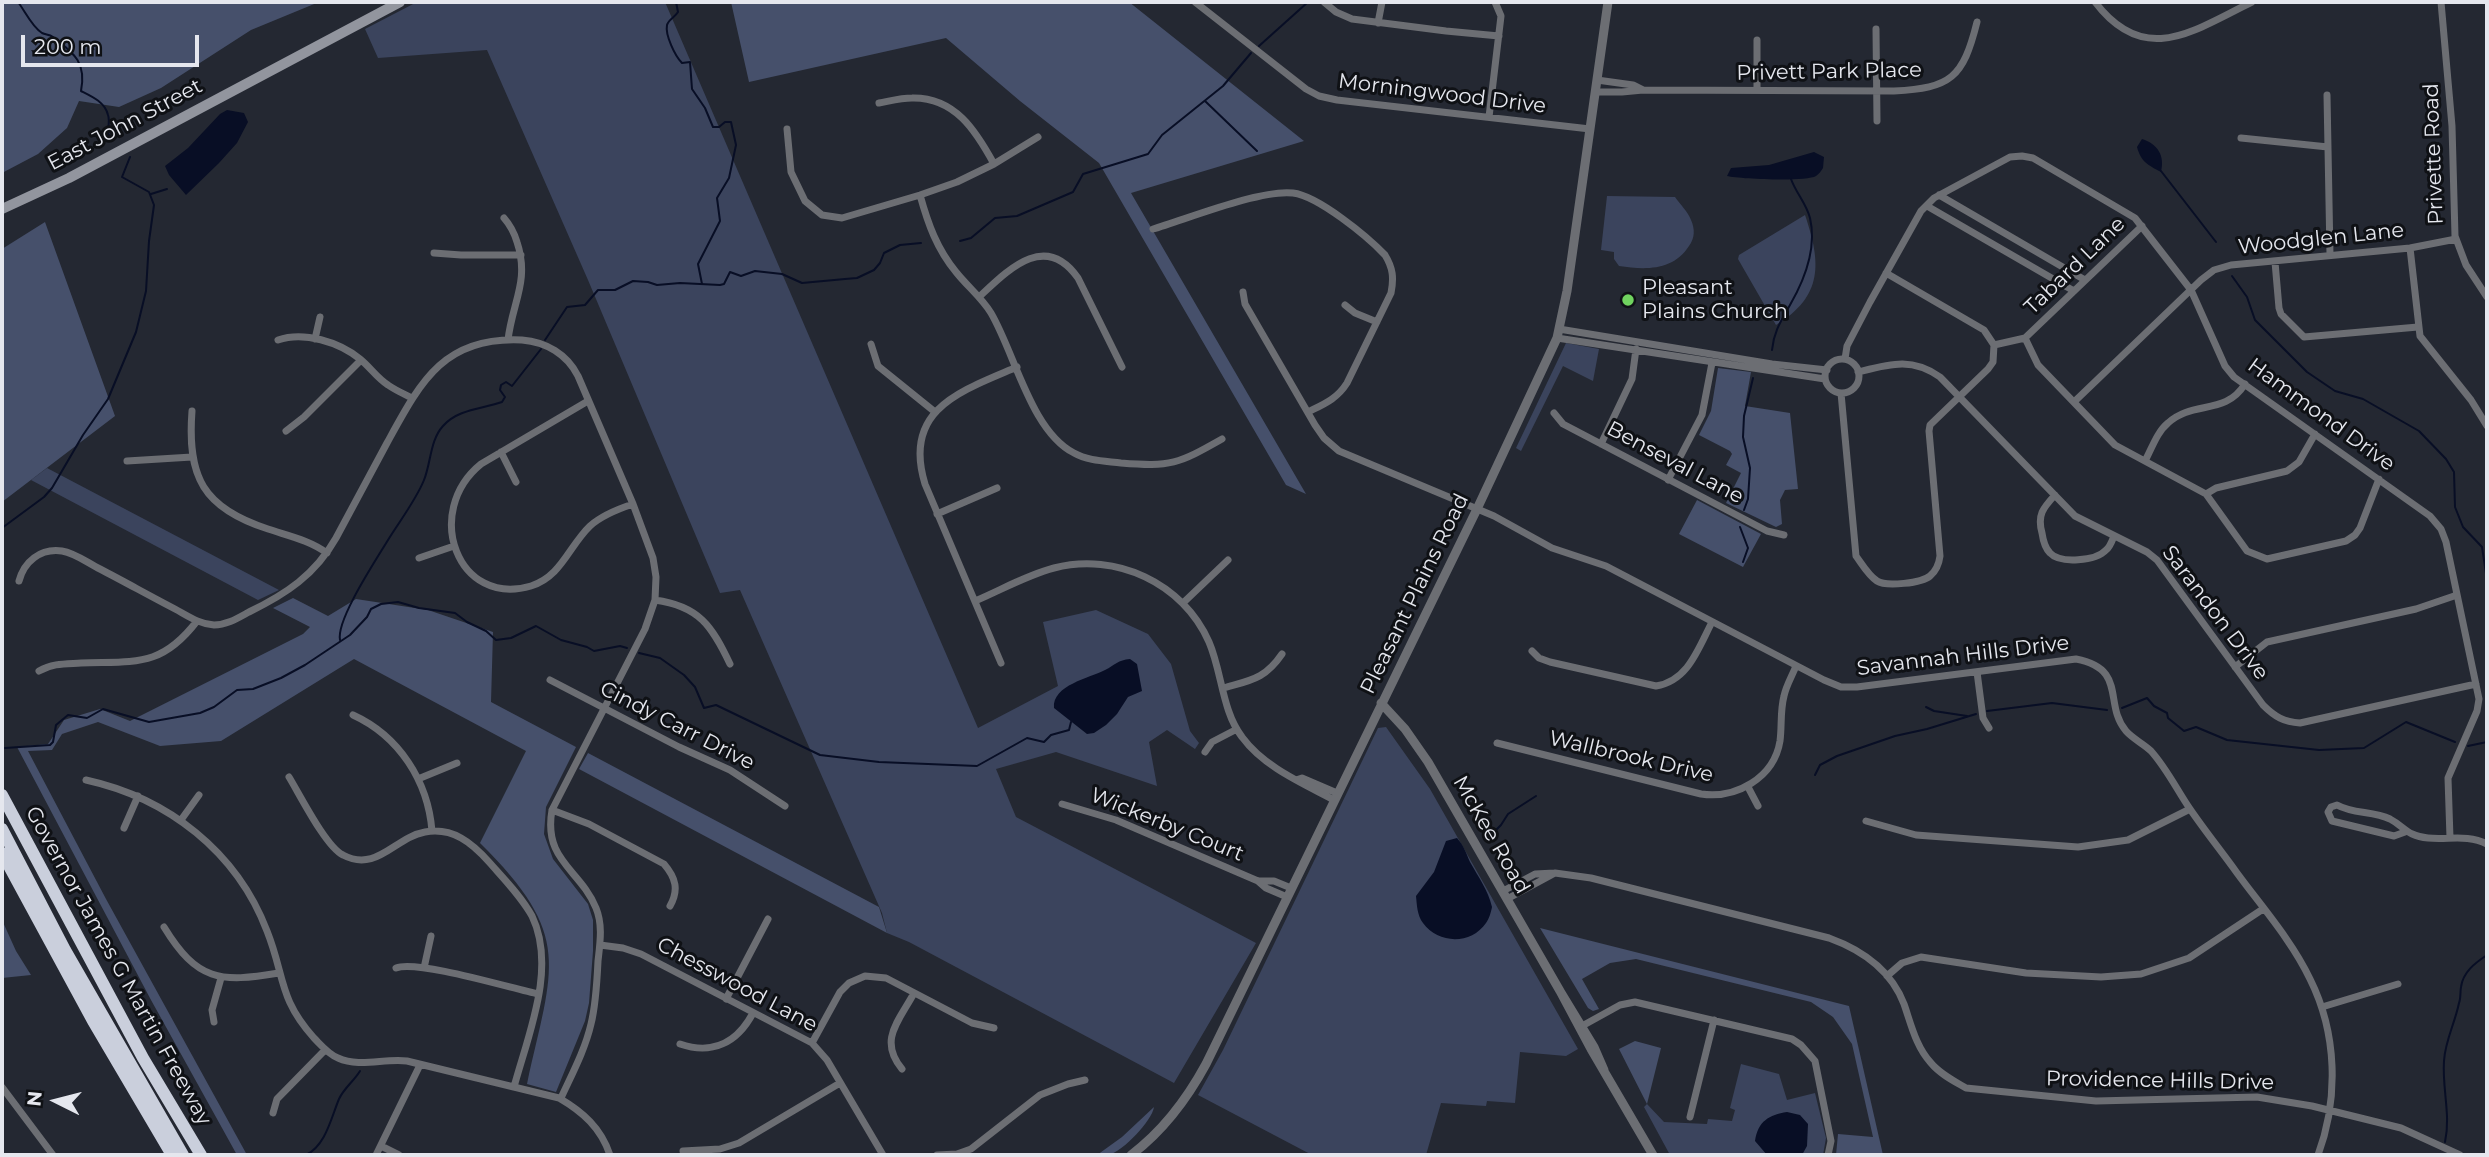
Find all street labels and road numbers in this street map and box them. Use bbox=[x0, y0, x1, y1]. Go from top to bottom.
street label: Privett Park Place bbox=[1736, 58, 1922, 86]
street label: Morningwood Drive bbox=[1337, 69, 1547, 119]
street label: East John Street bbox=[43, 74, 207, 176]
street label: Privette Road bbox=[2419, 83, 2449, 225]
street label: Tabard Lane bbox=[2020, 212, 2130, 320]
street label: Woodglen Lane bbox=[2237, 218, 2405, 260]
street label: Hammond Drive bbox=[2242, 353, 2400, 477]
street label: Benseval Lane bbox=[1602, 416, 1748, 510]
street label: Pleasant Plains Road bbox=[1355, 490, 1475, 698]
street label: Sarandon Drive bbox=[2156, 541, 2274, 685]
street label: Savannah Hills Drive bbox=[1855, 630, 2071, 682]
street label: Cindy Carr Drive bbox=[596, 676, 758, 776]
street label: Wallbrook Drive bbox=[1546, 726, 1716, 788]
street label: McKee Road bbox=[1447, 772, 1535, 898]
street label: Wickerby Court bbox=[1087, 783, 1247, 867]
street label: Governor James G Martin Freeway bbox=[20, 802, 216, 1130]
street label: Chesswood Lane bbox=[653, 932, 821, 1038]
street label: Providence Hills Drive bbox=[2046, 1066, 2274, 1096]

